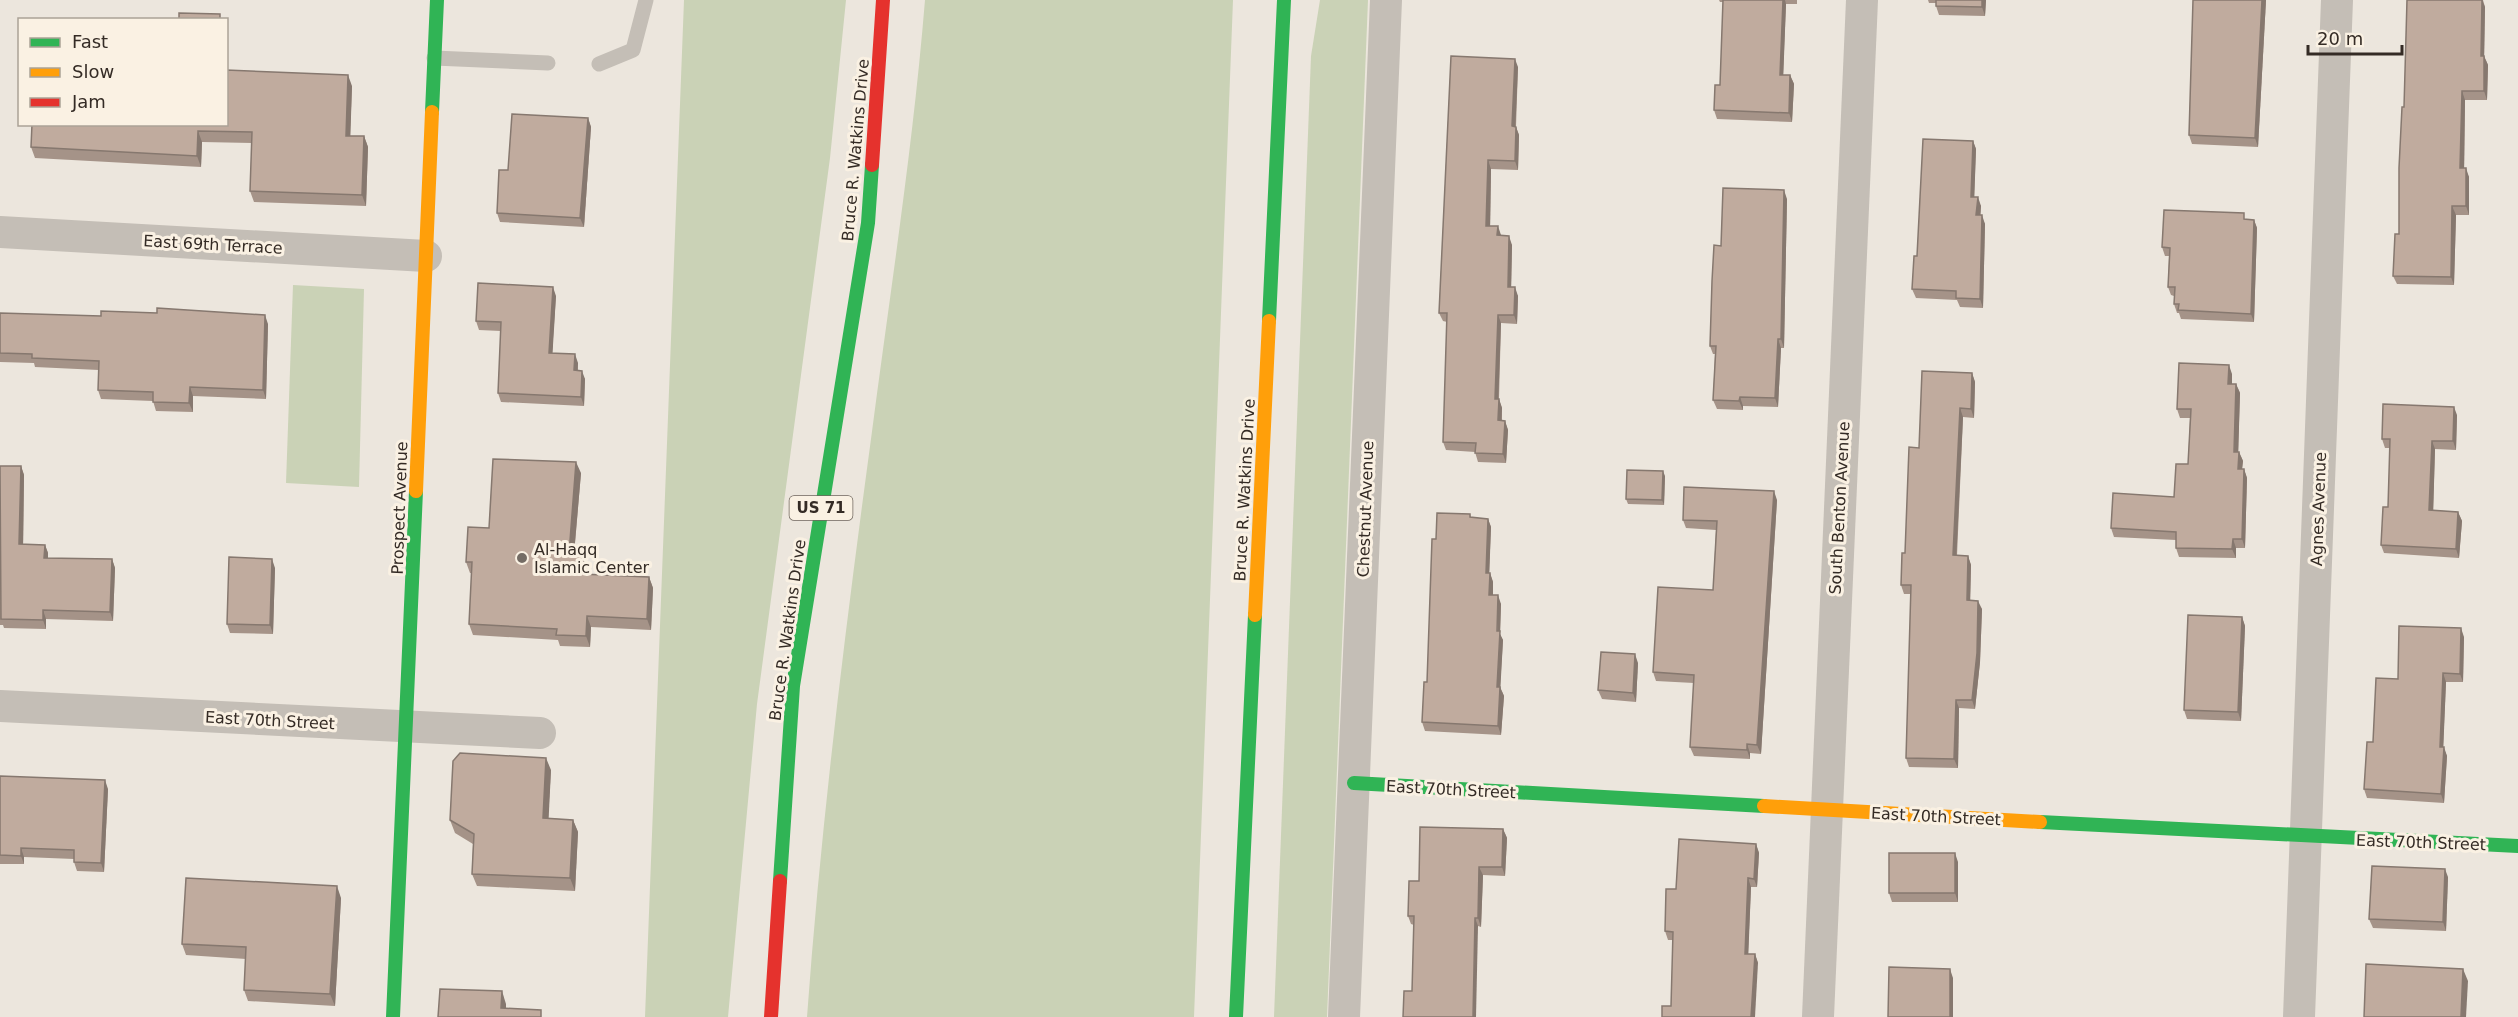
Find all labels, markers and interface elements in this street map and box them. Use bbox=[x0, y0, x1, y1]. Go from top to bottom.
legend bbox=[18, 18, 228, 126]
scale bar bbox=[2308, 18, 2402, 56]
text: 20 m bbox=[2317, 28, 2363, 49]
text: Fast bbox=[72, 31, 108, 52]
street label: Bruce R. Watkins Drive bbox=[838, 58, 873, 242]
text: Slow bbox=[72, 61, 114, 82]
text: Jam bbox=[71, 91, 106, 112]
street label: East 69th Terrace bbox=[143, 231, 283, 258]
street label: Bruce R. Watkins Drive bbox=[1230, 398, 1259, 582]
street label: South Benton Avenue bbox=[1825, 421, 1854, 595]
street label: Chestnut Avenue bbox=[1354, 440, 1377, 578]
street label: Prospect Avenue bbox=[388, 441, 411, 575]
street label: Agnes Avenue bbox=[2307, 452, 2330, 566]
road number: US 71 bbox=[790, 496, 852, 520]
street label: Bruce R. Watkins Drive bbox=[765, 538, 810, 722]
place label: Al-Haqq Islamic Center bbox=[534, 540, 649, 577]
marker: Al-Haqq Islamic Center bbox=[515, 551, 529, 565]
street label: East 70th Street bbox=[205, 708, 335, 733]
street label: East 70th Street bbox=[1386, 777, 1516, 802]
street label: East 70th Street bbox=[1871, 804, 2001, 829]
street label: East 70th Street bbox=[2356, 831, 2486, 854]

